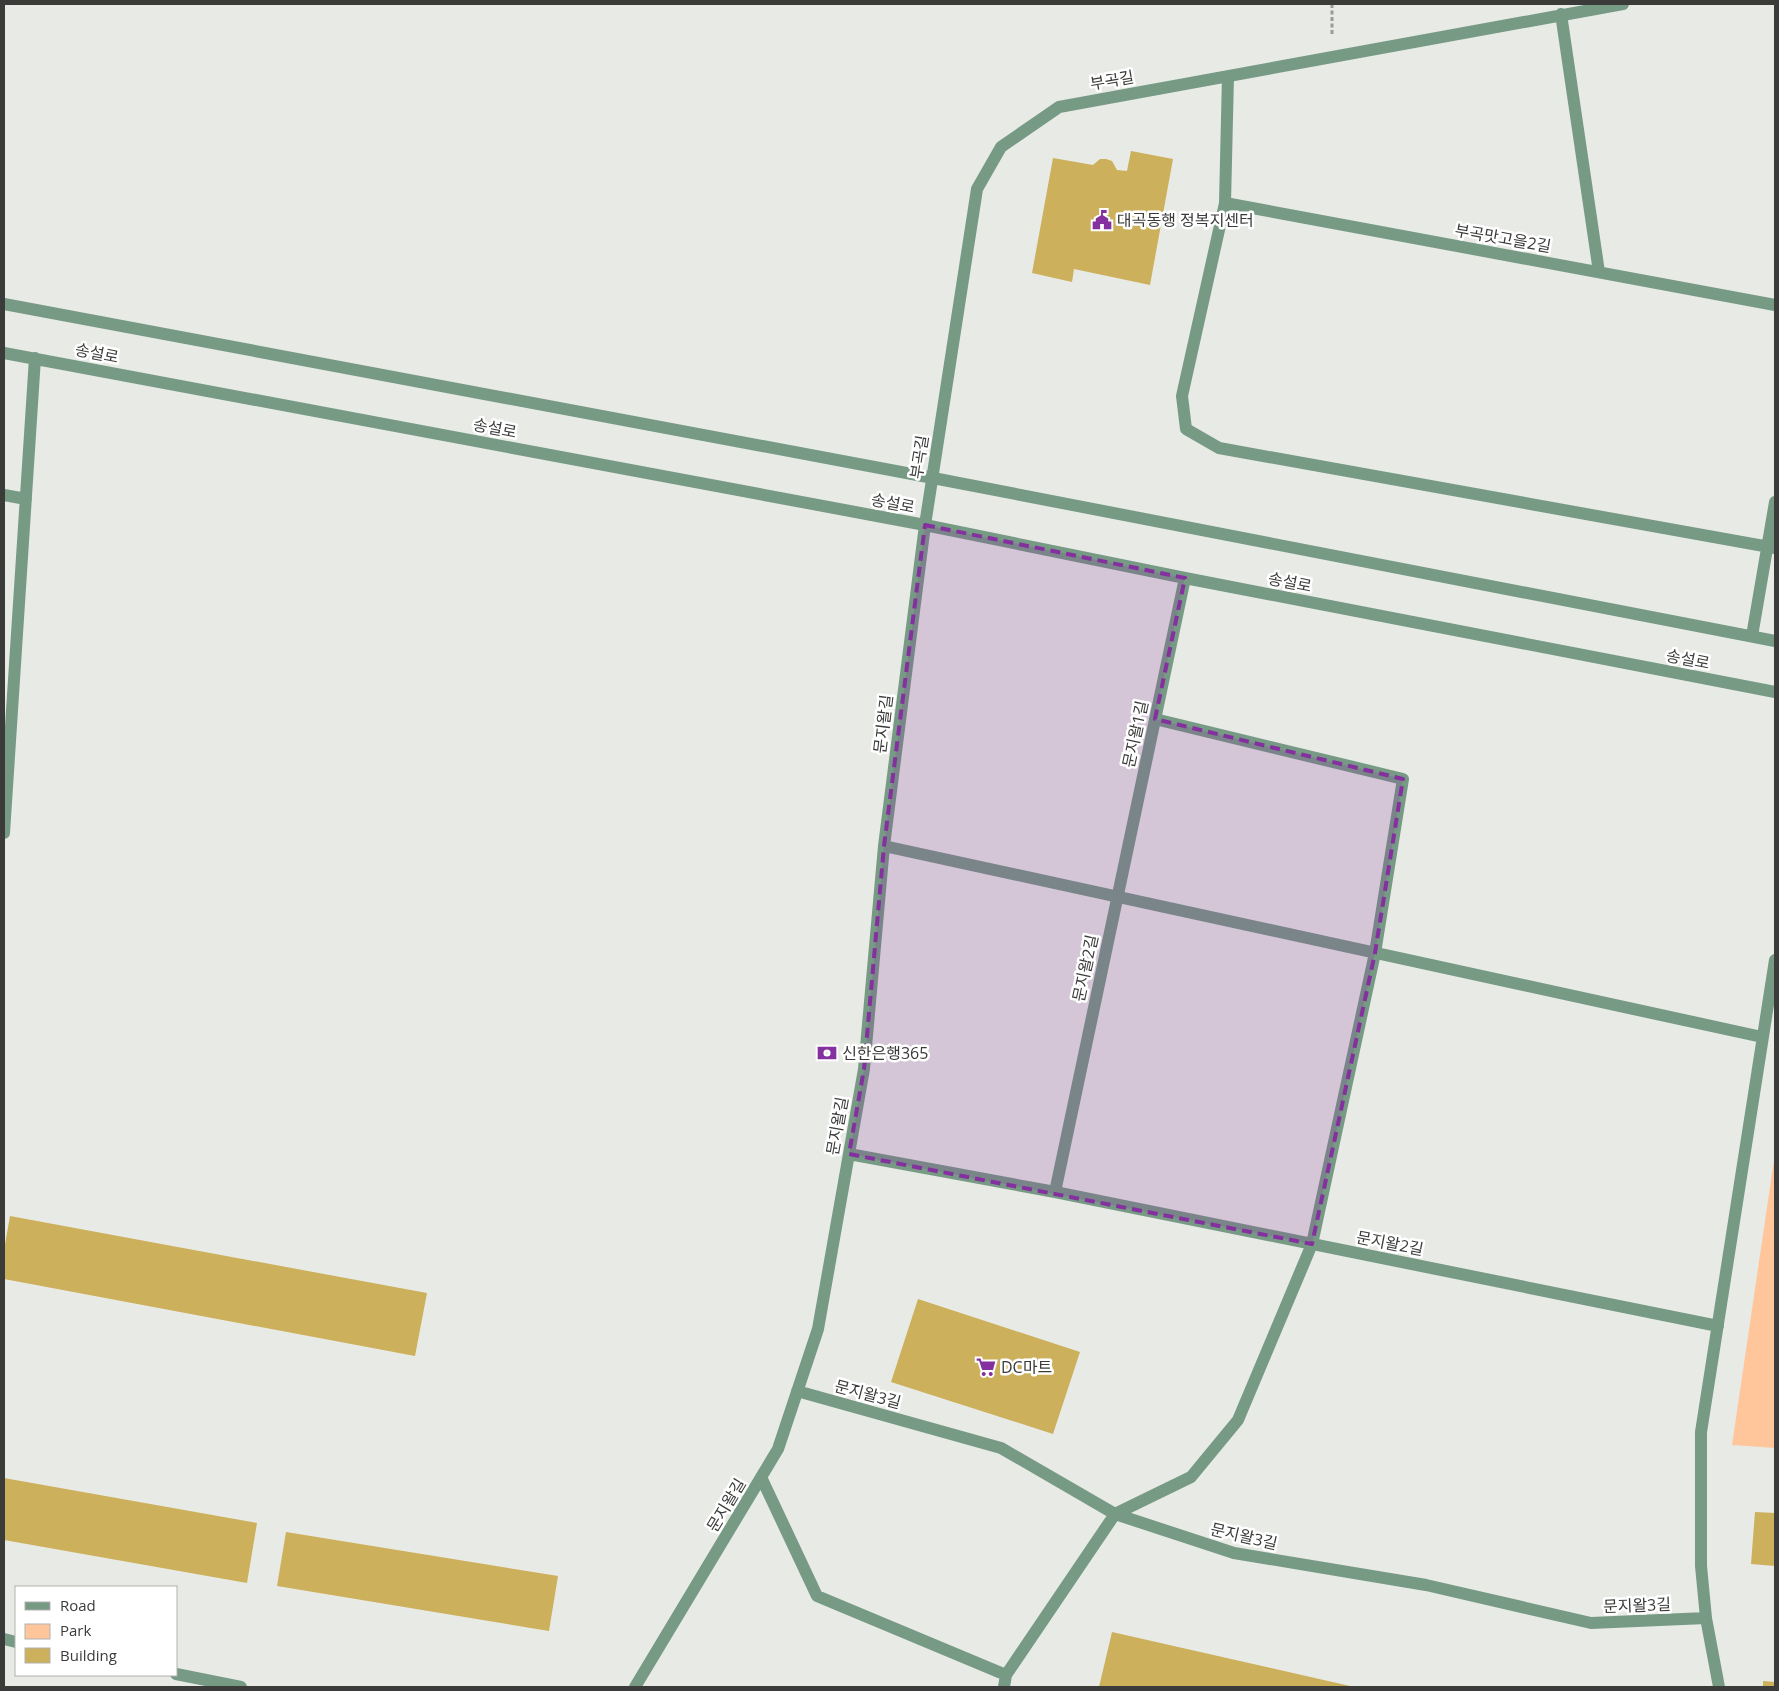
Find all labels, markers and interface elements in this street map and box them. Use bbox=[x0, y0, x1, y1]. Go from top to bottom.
street label: 부곡길 bbox=[1088, 65, 1136, 95]
public building icon: 대곡동행 정복지센터 bbox=[1091, 209, 1113, 231]
place label: 대곡동행 정복지센터 bbox=[1117, 209, 1254, 231]
street label: 부곡맛고을2길 bbox=[1453, 219, 1553, 257]
street label: 송설로 bbox=[73, 338, 121, 368]
street label: 송설로 bbox=[471, 413, 519, 443]
street label: 부곡길 bbox=[905, 433, 933, 481]
street label: 송설로 bbox=[869, 488, 917, 518]
street label: 송설로 bbox=[1266, 567, 1314, 597]
street label: 송설로 bbox=[1664, 644, 1712, 674]
street label: 문지왈길 bbox=[868, 693, 898, 755]
street label: 문지왈1길 bbox=[1117, 698, 1153, 770]
street label: 문지왈2길 bbox=[1067, 932, 1103, 1004]
bank icon: 신한은행365 bbox=[816, 1042, 838, 1064]
place label: 신한은행365 bbox=[842, 1042, 928, 1064]
street label: 문지왈길 bbox=[821, 1095, 853, 1157]
street label: 문지왈2길 bbox=[1355, 1226, 1425, 1260]
supermarket icon: DC마트 bbox=[975, 1356, 997, 1378]
place label: DC마트 bbox=[1001, 1356, 1052, 1378]
street label: 문지왈3길 bbox=[832, 1375, 904, 1413]
street label: 문지왈길 bbox=[701, 1474, 751, 1536]
street label: 문지왈3길 bbox=[1208, 1518, 1280, 1554]
legend bbox=[15, 1586, 178, 1676]
street label: 문지왈3길 bbox=[1603, 1593, 1671, 1617]
text: Road bbox=[60, 1595, 96, 1615]
text: Park bbox=[60, 1620, 91, 1640]
text: Building bbox=[60, 1645, 117, 1665]

